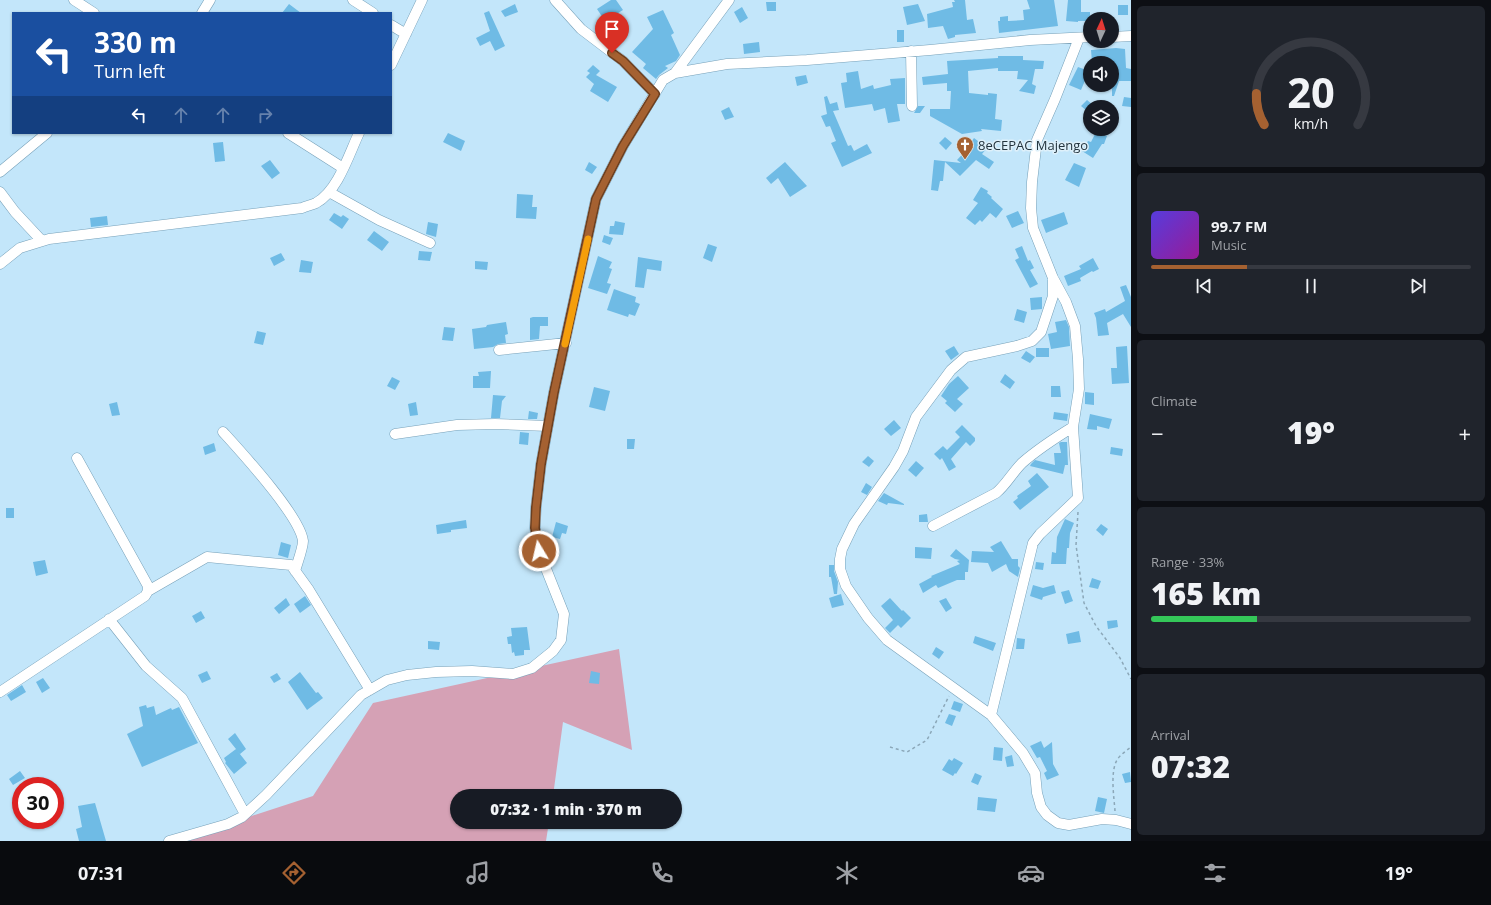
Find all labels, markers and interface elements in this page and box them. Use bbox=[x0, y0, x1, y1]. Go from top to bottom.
pin bbox=[595, 12, 629, 53]
north arrow bbox=[1083, 12, 1119, 48]
map controls bbox=[1083, 12, 1119, 136]
icon: arrive bbox=[601, 18, 623, 40]
text: 330 m bbox=[94, 23, 177, 61]
icon: left bbox=[28, 28, 80, 80]
button: sound bbox=[1083, 56, 1119, 92]
text: Turn left bbox=[94, 59, 165, 83]
text: 20 bbox=[1287, 63, 1335, 119]
button: layers bbox=[1083, 100, 1119, 136]
icon: left bbox=[128, 104, 150, 126]
icon: ahead bbox=[170, 104, 192, 126]
icon: ahead bbox=[212, 104, 234, 126]
icon: right bbox=[254, 104, 276, 126]
text: km/h bbox=[1294, 113, 1328, 132]
church icon: 8eCEPAC Majengo bbox=[955, 135, 975, 160]
place label: 8eCEPAC Majengo bbox=[978, 136, 1088, 154]
text: 99.7 FM bbox=[1211, 216, 1267, 236]
text: Music bbox=[1211, 236, 1246, 254]
icon: previous bbox=[1193, 275, 1215, 297]
icon: pause bbox=[1300, 275, 1322, 297]
icon: next bbox=[1407, 275, 1429, 297]
text: Climate bbox=[1151, 392, 1197, 410]
text: 19° bbox=[1287, 412, 1335, 453]
text: − bbox=[1151, 418, 1164, 448]
text: + bbox=[1458, 418, 1471, 448]
position arrow bbox=[518, 530, 560, 572]
text: Range · 33% bbox=[1151, 553, 1224, 571]
text: 165 km bbox=[1151, 573, 1261, 614]
text: Arrival bbox=[1151, 726, 1190, 744]
text: 07:32 bbox=[1151, 746, 1230, 787]
speed limit sign: 30 bbox=[12, 777, 64, 829]
text: 07:32 · 1 min · 370 m bbox=[490, 799, 642, 819]
icon: directions bbox=[280, 859, 308, 887]
icon: music bbox=[464, 859, 492, 887]
icon: phone bbox=[648, 859, 676, 887]
icon: climate bbox=[833, 859, 861, 887]
icon: car bbox=[1017, 859, 1045, 887]
icon: filters bbox=[1201, 859, 1229, 887]
text: 07:31 bbox=[78, 861, 124, 885]
text: 19° bbox=[1385, 861, 1413, 885]

